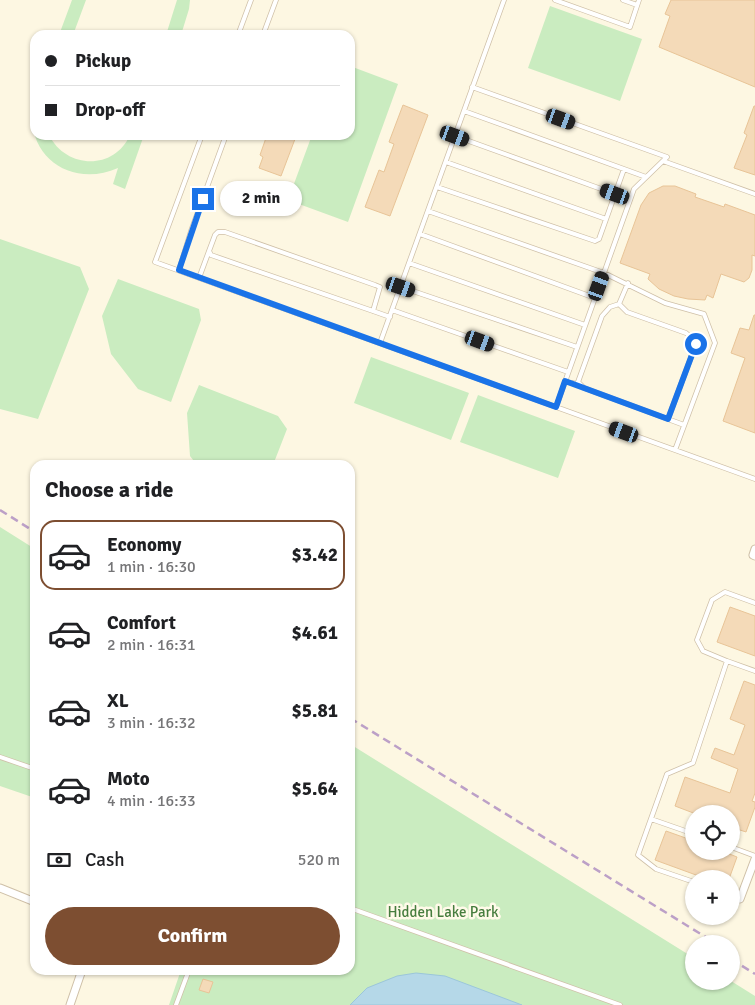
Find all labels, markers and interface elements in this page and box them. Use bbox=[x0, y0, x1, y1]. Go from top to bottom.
text: Pickup bbox=[75, 49, 131, 73]
text: Drop-off bbox=[75, 98, 145, 122]
car bbox=[544, 107, 577, 131]
car bbox=[438, 124, 471, 148]
callout: 2 min bbox=[220, 182, 303, 216]
car bbox=[598, 182, 631, 206]
route end bbox=[192, 188, 214, 210]
text: 2 min bbox=[242, 188, 280, 208]
car bbox=[586, 269, 611, 303]
car bbox=[384, 275, 417, 299]
car bbox=[463, 329, 496, 353]
route start bbox=[685, 333, 707, 355]
car bbox=[607, 420, 640, 444]
text: Choose a ride bbox=[45, 476, 173, 503]
icon: car bbox=[47, 533, 92, 578]
text: Economy bbox=[107, 533, 181, 557]
text: $3.42 bbox=[292, 543, 338, 567]
text: 1 min · 16:30 bbox=[107, 557, 196, 577]
icon: car bbox=[47, 611, 92, 656]
text: Comfort bbox=[107, 611, 176, 635]
text: $4.61 bbox=[292, 621, 338, 645]
text: 2 min · 16:31 bbox=[107, 635, 196, 655]
icon: car bbox=[47, 689, 92, 734]
text: XL bbox=[107, 689, 129, 713]
text: $5.81 bbox=[292, 699, 338, 723]
text: 3 min · 16:32 bbox=[107, 713, 196, 733]
icon: car bbox=[47, 767, 92, 812]
text: Moto bbox=[107, 767, 150, 791]
text: $5.64 bbox=[292, 777, 338, 801]
text: 4 min · 16:33 bbox=[107, 791, 196, 811]
map controls bbox=[685, 805, 740, 990]
button: locate bbox=[685, 805, 740, 860]
icon: cash bbox=[45, 846, 73, 874]
text: Cash bbox=[85, 848, 125, 872]
text: 520 m bbox=[298, 850, 340, 870]
button: + bbox=[685, 870, 740, 925]
park label: Hidden Lake Park bbox=[387, 903, 499, 921]
button: Confirm bbox=[45, 907, 340, 965]
button: − bbox=[685, 935, 740, 990]

